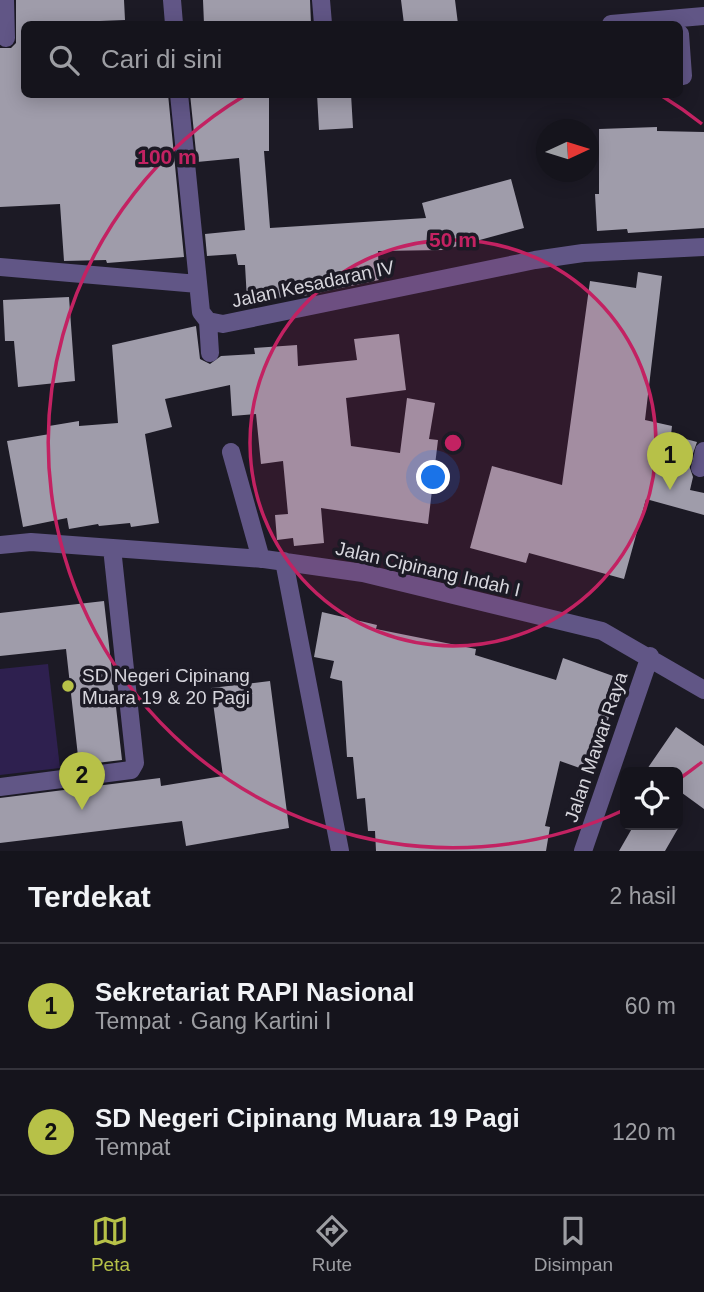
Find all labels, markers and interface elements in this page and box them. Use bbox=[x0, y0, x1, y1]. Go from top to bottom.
search box bbox=[21, 21, 683, 98]
icon: search bbox=[45, 41, 83, 79]
text: Cari di sini bbox=[101, 44, 222, 74]
north arrow bbox=[536, 119, 599, 182]
text: 100 m bbox=[137, 145, 197, 168]
text: 50 m bbox=[429, 228, 477, 251]
street label: Jalan Kesadaran IV bbox=[230, 256, 397, 312]
centre of rings bbox=[441, 431, 465, 455]
pin: 1 bbox=[647, 432, 693, 490]
your location bbox=[416, 460, 450, 494]
street label: Jalan Cipinang Indah I bbox=[334, 538, 522, 600]
place label: SD Negeri Cipinang Muara 19 & 20 Pagi bbox=[82, 665, 250, 708]
street label: Jalan Mawar Raya bbox=[560, 669, 632, 825]
marker: SD Negeri Cipinang Muara 19 & 20 Pagi bbox=[60, 678, 76, 694]
pin: 2 bbox=[59, 752, 105, 810]
map controls bbox=[620, 767, 683, 830]
button: locate bbox=[620, 767, 683, 830]
text: Terdekat bbox=[28, 880, 151, 913]
text: 2 hasil bbox=[610, 883, 676, 909]
text: Sekretariat RAPI Nasional bbox=[95, 977, 414, 1007]
text: 1 bbox=[45, 993, 57, 1019]
text: 60 m bbox=[625, 993, 676, 1019]
text: Tempat · Gang Kartini I bbox=[95, 1008, 332, 1034]
text: SD Negeri Cipinang Muara 19 Pagi bbox=[95, 1103, 520, 1133]
text: 2 bbox=[45, 1119, 57, 1145]
text: 120 m bbox=[612, 1119, 676, 1145]
text: Tempat bbox=[95, 1134, 170, 1160]
tab: Peta bbox=[91, 1212, 130, 1276]
tab: Rute bbox=[312, 1212, 352, 1276]
tab: Disimpan bbox=[534, 1212, 613, 1276]

